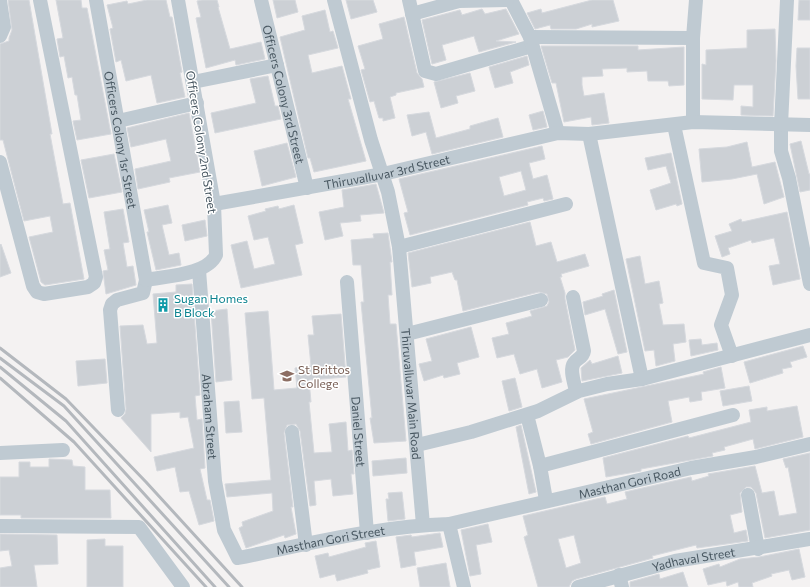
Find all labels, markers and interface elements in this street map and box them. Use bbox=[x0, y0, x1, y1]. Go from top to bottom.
street label: Officers Colony 3rd Street bbox=[260, 23, 308, 165]
street label: Officers Colony 1sr Street bbox=[102, 70, 140, 210]
street label: Officers Colony 2nd Street bbox=[184, 70, 220, 214]
street label: Thiruvalluvar 3rd Street bbox=[323, 152, 451, 191]
place label: Sugan Homes B Block bbox=[174, 291, 248, 319]
building icon: Sugan Homes B Block bbox=[155, 297, 171, 313]
street label: Thiruvalluvar Main Road bbox=[399, 328, 424, 460]
place label: St Brittos College bbox=[298, 362, 350, 390]
school or university icon: St Brittos College bbox=[279, 368, 295, 384]
street label: Abraham Street bbox=[200, 373, 220, 460]
street label: Daniel Street bbox=[349, 396, 369, 467]
street label: Masthan Gori Road bbox=[577, 464, 682, 501]
street label: Masthan Gori Street bbox=[275, 523, 386, 557]
street label: Yadhaval Street bbox=[650, 544, 736, 574]

